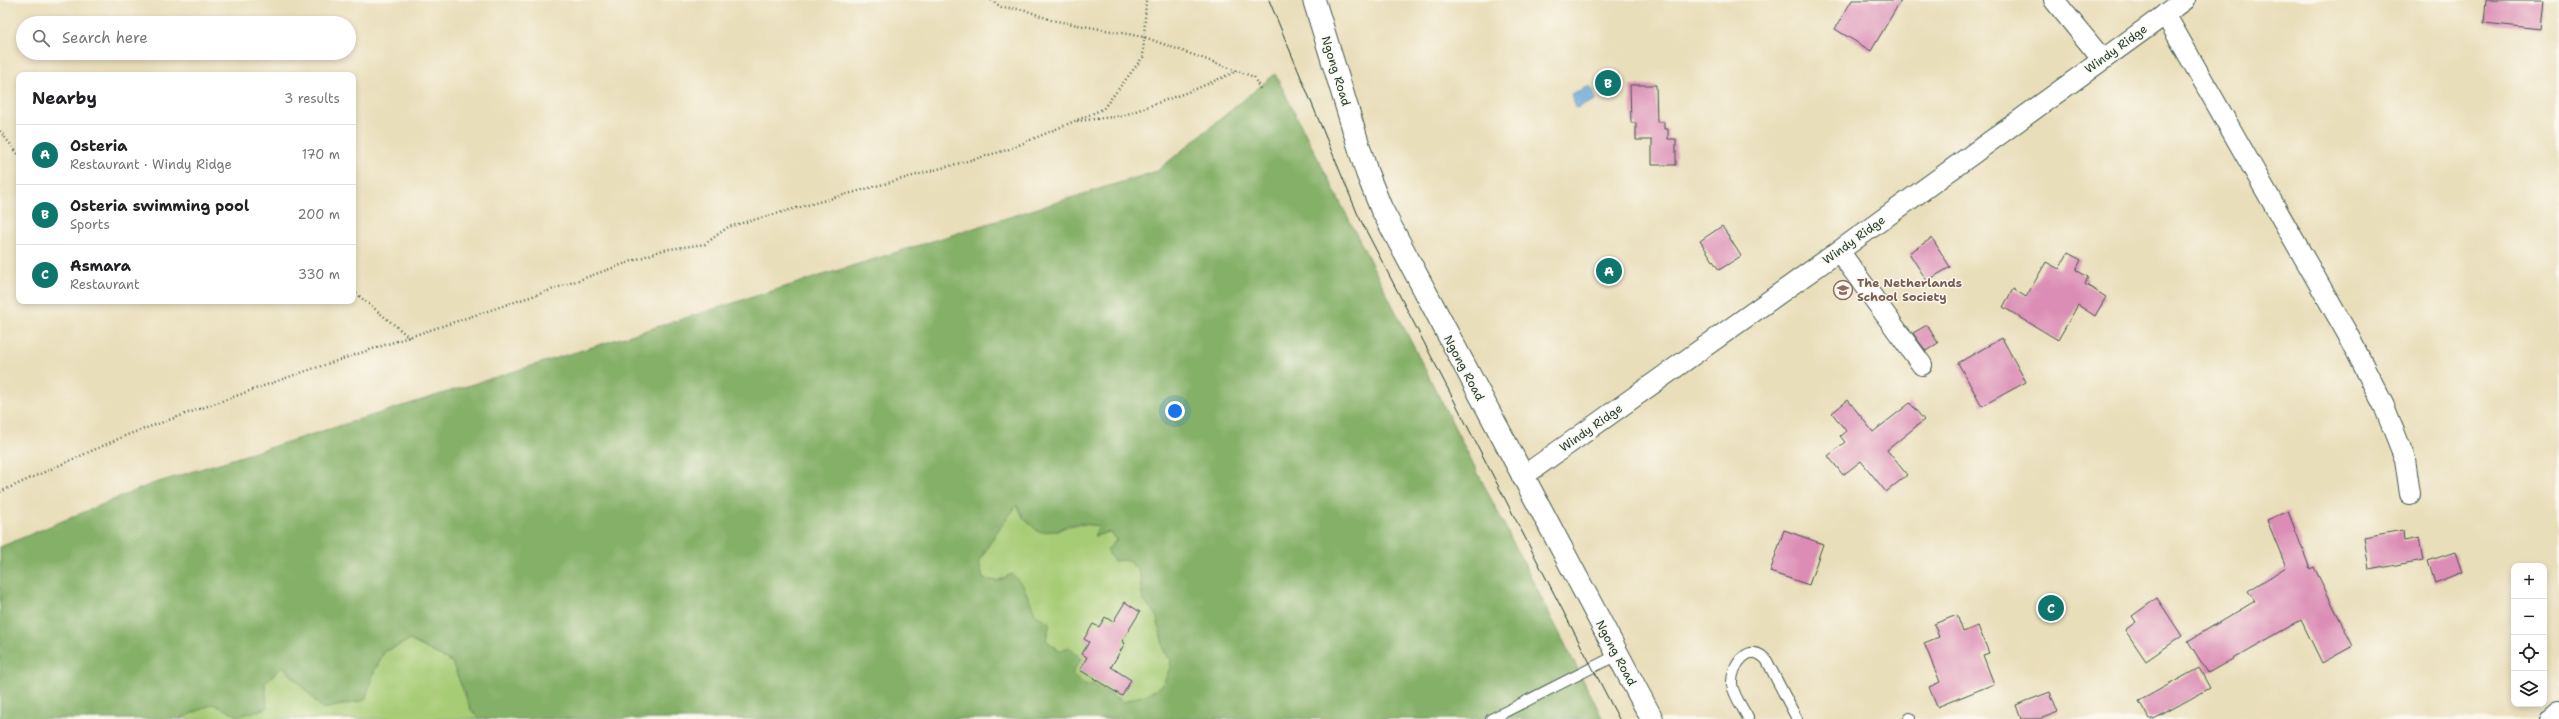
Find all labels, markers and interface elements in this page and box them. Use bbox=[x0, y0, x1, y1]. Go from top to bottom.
search box bbox=[16, 16, 356, 60]
street label: Windy Ridge bbox=[2082, 21, 2151, 77]
icon: search bbox=[30, 27, 52, 49]
text: Search here bbox=[62, 28, 148, 48]
street label: Ngong Road bbox=[1318, 34, 1354, 108]
pin: B bbox=[1595, 68, 1621, 98]
text: Nearby bbox=[32, 87, 97, 109]
text: 3 results bbox=[284, 90, 340, 107]
text: Osteria bbox=[70, 136, 128, 156]
text: A bbox=[40, 146, 50, 163]
text: 170 m bbox=[302, 146, 340, 163]
text: Restaurant · Windy Ridge bbox=[70, 156, 232, 173]
text: Osteria swimming pool bbox=[70, 196, 249, 216]
text: B bbox=[41, 206, 49, 223]
text: 200 m bbox=[298, 206, 340, 223]
street label: Windy Ridge bbox=[1820, 212, 1889, 268]
text: Sports bbox=[70, 216, 110, 233]
text: Asmara bbox=[70, 256, 131, 276]
pin: A bbox=[1596, 256, 1622, 286]
text: C bbox=[41, 266, 49, 283]
text: 330 m bbox=[298, 266, 340, 283]
place label: The Netherlands School Society bbox=[1857, 275, 1962, 305]
text: Restaurant bbox=[70, 276, 140, 293]
school or university icon: The Netherlands School Society bbox=[1832, 279, 1854, 301]
street label: Ngong Road bbox=[1440, 332, 1488, 404]
street label: Windy Ridge bbox=[1556, 400, 1626, 456]
your location bbox=[1165, 401, 1185, 421]
map controls bbox=[2511, 563, 2547, 707]
button: + bbox=[2511, 563, 2547, 599]
pin: C bbox=[2038, 593, 2064, 623]
button: − bbox=[2511, 599, 2547, 635]
street label: Ngong Road bbox=[1592, 617, 1640, 689]
button: locate bbox=[2511, 635, 2547, 671]
button: layers bbox=[2511, 671, 2547, 707]

